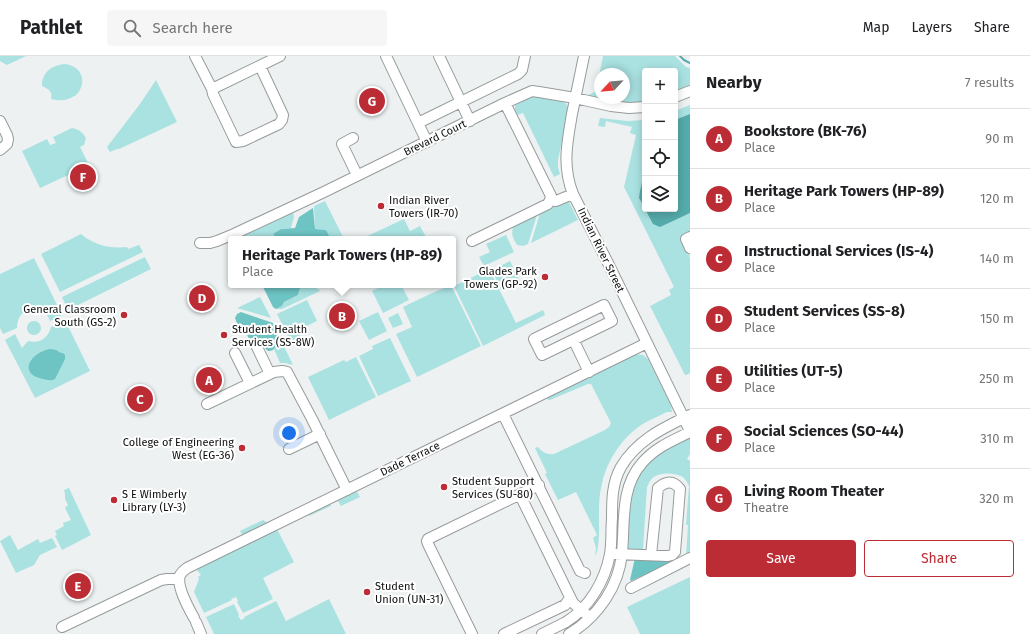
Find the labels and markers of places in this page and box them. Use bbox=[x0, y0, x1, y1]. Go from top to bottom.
pin: G bbox=[359, 86, 385, 116]
pin: F bbox=[70, 162, 96, 192]
place label: Indian River Towers (IR-70) bbox=[389, 194, 458, 220]
marker: Indian River Towers (IR-70) bbox=[376, 201, 386, 211]
place label: Glades Park Towers (GP-92) bbox=[464, 265, 537, 291]
marker: Glades Park Towers (GP-92) bbox=[540, 272, 550, 282]
pin: D bbox=[189, 283, 215, 313]
pin: B bbox=[329, 301, 355, 331]
place label: General Classroom South (GS-2) bbox=[23, 303, 116, 329]
marker: General Classroom South (GS-2) bbox=[119, 310, 129, 320]
place label: Student Health Services (SS-8W) bbox=[232, 323, 315, 349]
marker: Student Health Services (SS-8W) bbox=[219, 330, 229, 340]
pin: A bbox=[196, 365, 222, 395]
pin: C bbox=[127, 384, 153, 414]
place label: College of Engineering West (EG-36) bbox=[123, 436, 234, 462]
marker: College of Engineering West (EG-36) bbox=[237, 443, 247, 453]
place label: Student Support Services (SU-80) bbox=[452, 475, 534, 501]
marker: Student Support Services (SU-80) bbox=[439, 482, 449, 492]
place label: S E Wimberly Library (LY-3) bbox=[122, 488, 187, 514]
marker: S E Wimberly Library (LY-3) bbox=[109, 495, 119, 505]
pin: E bbox=[65, 571, 91, 601]
place label: Student Union (UN-31) bbox=[375, 580, 444, 606]
marker: Student Union (UN-31) bbox=[362, 587, 372, 597]

